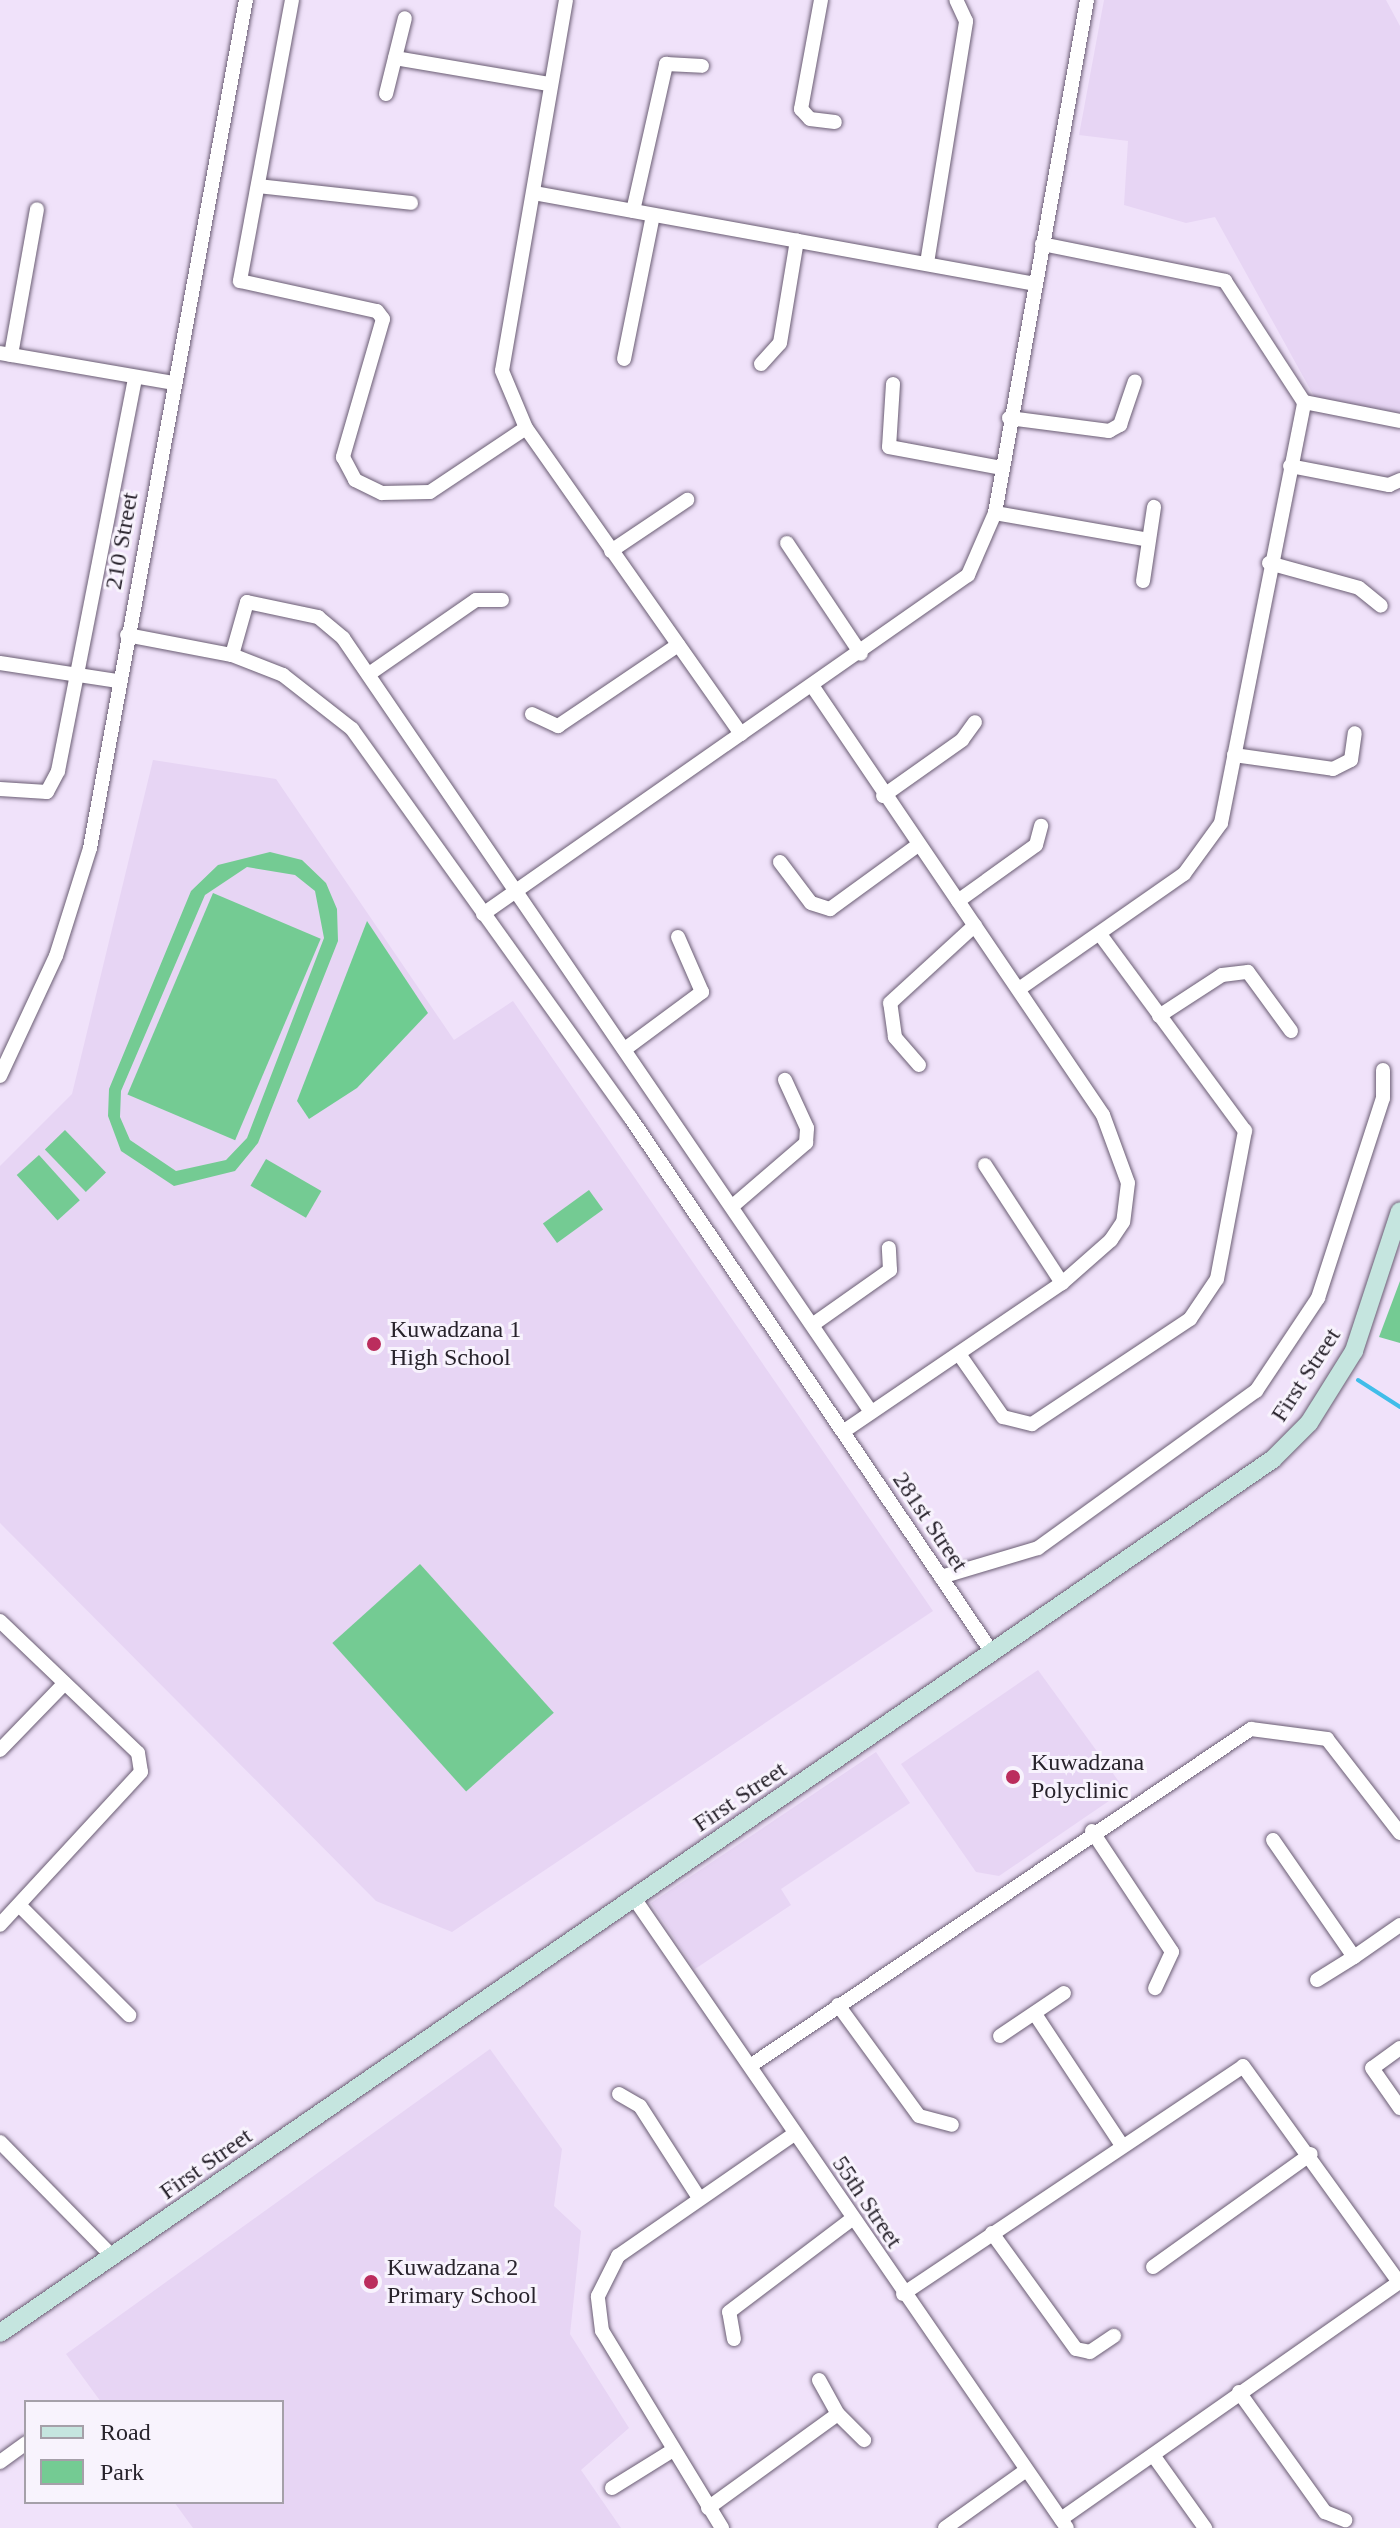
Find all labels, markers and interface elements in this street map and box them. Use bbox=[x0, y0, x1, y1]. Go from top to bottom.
street label: 210 Street bbox=[99, 490, 145, 592]
place label: Kuwadzana 1 High School bbox=[390, 1316, 521, 1372]
street label: First Street bbox=[1265, 1323, 1347, 1427]
marker: Kuwadzana 1 High School bbox=[365, 1335, 383, 1353]
street label: 281st Street bbox=[886, 1467, 974, 1577]
place label: Kuwadzana Polyclinic bbox=[1031, 1749, 1144, 1805]
street label: First Street bbox=[688, 1755, 792, 1839]
marker: Kuwadzana Polyclinic bbox=[1002, 1766, 1024, 1788]
street label: First Street bbox=[154, 2122, 258, 2206]
street label: 55th Street bbox=[826, 2151, 908, 2253]
place label: Kuwadzana 2 Primary School bbox=[387, 2254, 537, 2310]
marker: Kuwadzana 2 Primary School bbox=[362, 2273, 380, 2291]
legend bbox=[24, 2400, 284, 2504]
text: Road bbox=[100, 2419, 151, 2445]
text: Park bbox=[100, 2459, 144, 2485]

